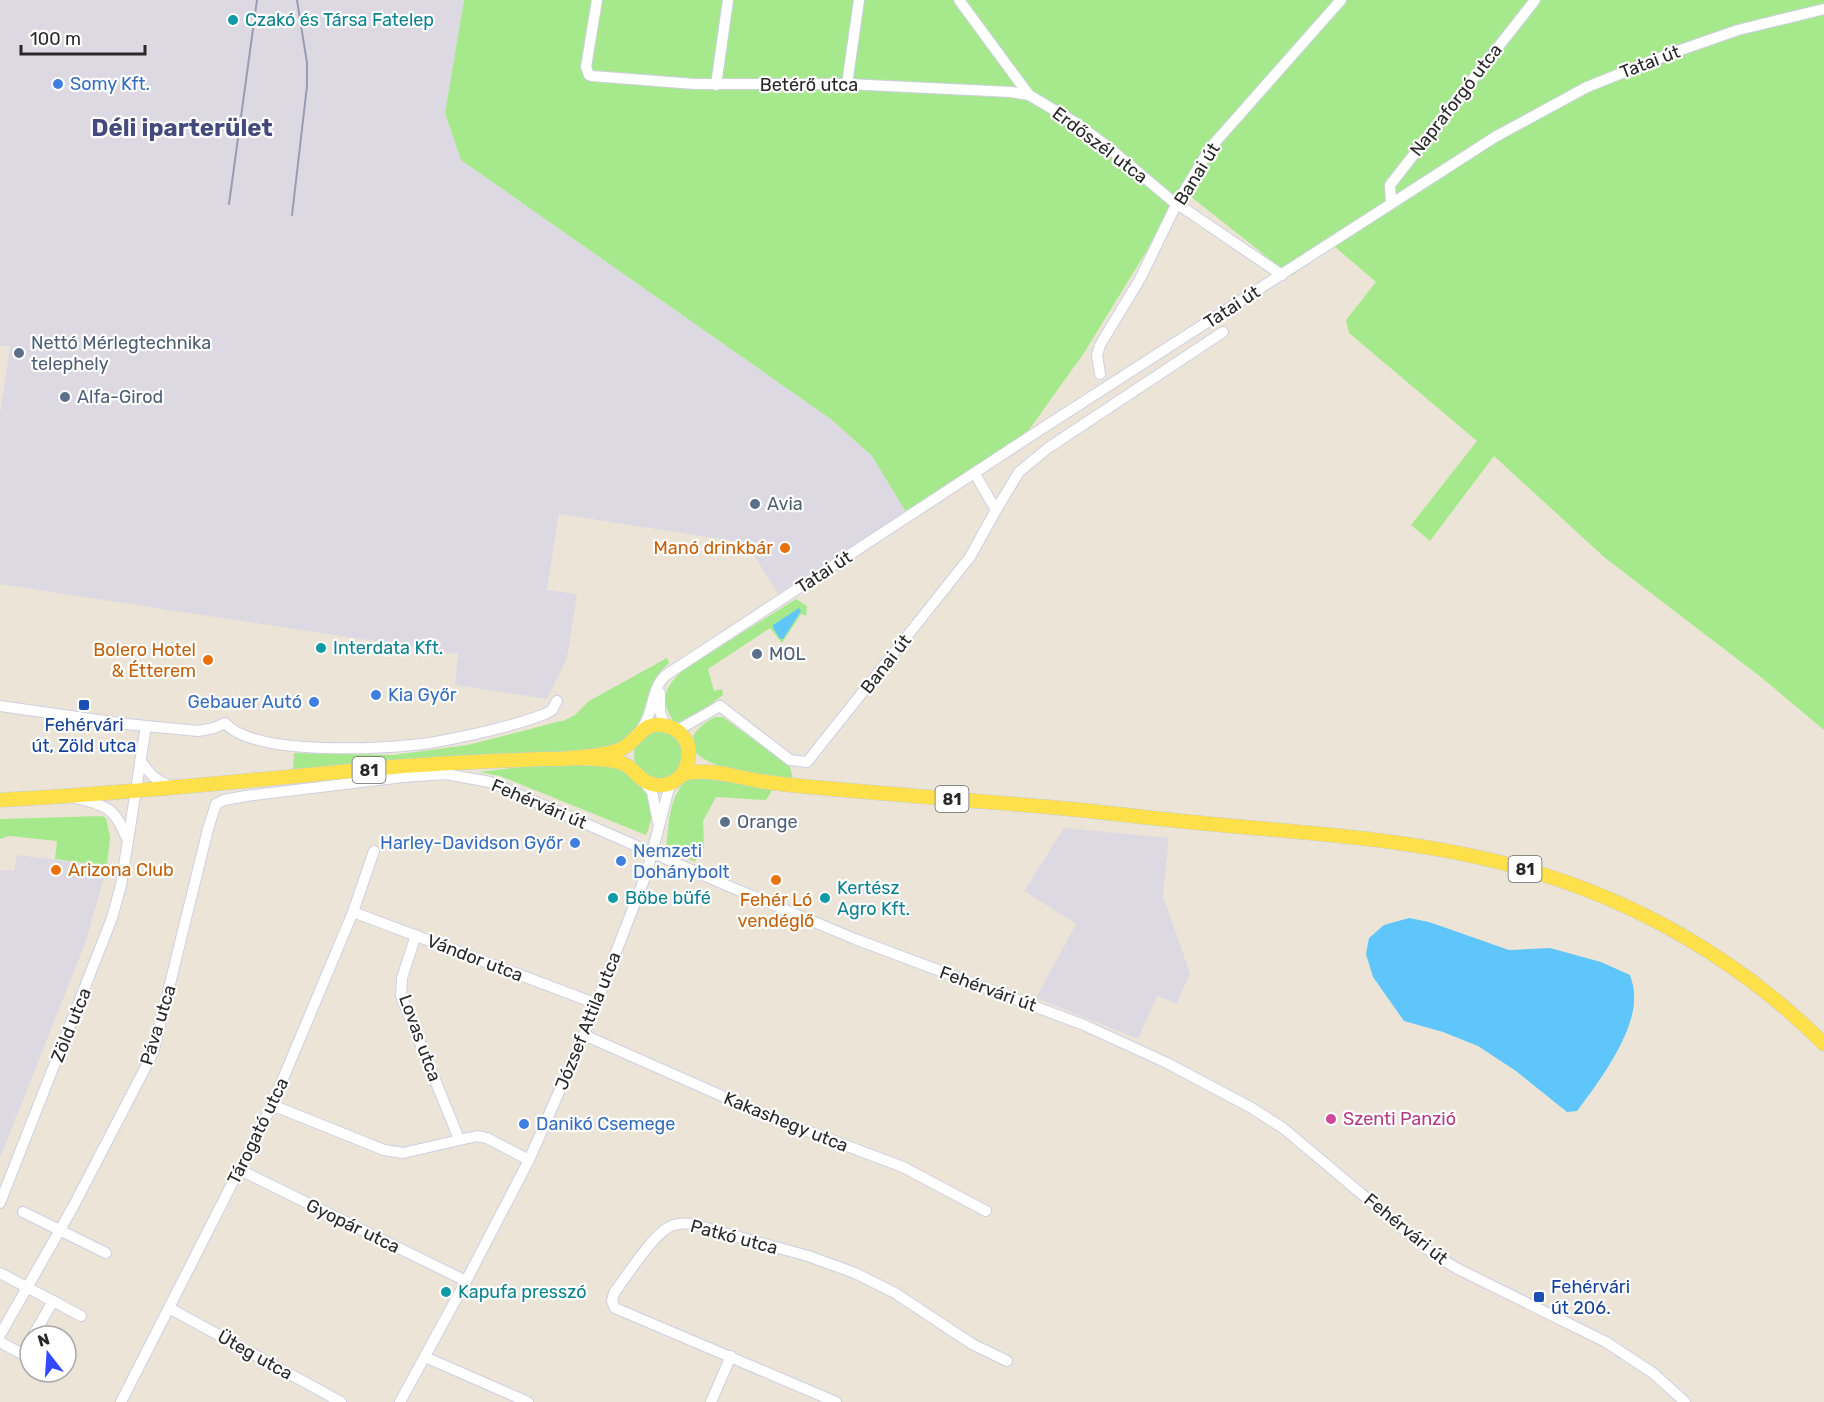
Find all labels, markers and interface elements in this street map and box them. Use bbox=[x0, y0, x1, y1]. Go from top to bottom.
place label: Czakó és Társa Fatelep bbox=[245, 9, 434, 31]
marker: Czakó és Társa Fatelep bbox=[226, 13, 240, 27]
scale bar bbox=[21, 18, 146, 56]
text: 100 m bbox=[30, 28, 81, 50]
street label: Napraforgó utca bbox=[1405, 39, 1507, 161]
street label: Tatai út bbox=[1617, 41, 1683, 83]
place label: Somy Kft. bbox=[70, 73, 150, 95]
street label: Betérő utca bbox=[760, 74, 858, 96]
marker: Somy Kft. bbox=[51, 77, 65, 91]
street label: Erdőszél utca bbox=[1048, 102, 1152, 188]
district label: Déli iparterület bbox=[91, 114, 273, 142]
street label: Banai út bbox=[1169, 139, 1225, 209]
street label: Tatai út bbox=[1200, 281, 1264, 333]
place label: Nettó Mérlegtechnika telephely bbox=[31, 332, 211, 375]
marker: Nettó Mérlegtechnika telephely bbox=[12, 346, 26, 360]
place label: Alfa-Girod bbox=[77, 386, 163, 408]
marker: Alfa-Girod bbox=[58, 390, 72, 404]
place label: Avia bbox=[767, 493, 803, 515]
marker: Avia bbox=[748, 497, 762, 511]
place label: Manó drinkbár bbox=[654, 537, 773, 559]
marker: Manó drinkbár bbox=[778, 541, 792, 555]
street label: Tatai út bbox=[792, 546, 856, 598]
street label: Banai út bbox=[856, 630, 916, 698]
place label: Interdata Kft. bbox=[333, 637, 443, 659]
place label: Bolero Hotel & Étterem bbox=[93, 639, 196, 682]
marker: Interdata Kft. bbox=[314, 641, 328, 655]
place label: MOL bbox=[769, 643, 806, 665]
marker: MOL bbox=[750, 647, 764, 661]
marker: Bolero Hotel & Étterem bbox=[201, 653, 215, 667]
place label: Kia Győr bbox=[388, 684, 457, 706]
marker: Kia Győr bbox=[369, 688, 383, 702]
place label: Gebauer Autó bbox=[188, 691, 302, 713]
marker: Gebauer Autó bbox=[307, 695, 321, 709]
marker: Fehérvári út, Zöld utca bbox=[77, 698, 91, 712]
place label: Fehérvári út, Zöld utca bbox=[32, 714, 136, 757]
road number: 81 bbox=[352, 757, 386, 783]
street label: Fehérvári út bbox=[488, 774, 590, 834]
road number: 81 bbox=[936, 786, 968, 812]
place label: Orange bbox=[737, 811, 798, 833]
marker: Orange bbox=[718, 815, 732, 829]
place label: Harley-Davidson Győr bbox=[380, 832, 563, 854]
marker: Harley-Davidson Győr bbox=[568, 836, 582, 850]
place label: Nemzeti Dohánybolt bbox=[633, 840, 730, 883]
marker: Nemzeti Dohánybolt bbox=[614, 854, 628, 868]
road number: 81 bbox=[1508, 856, 1541, 882]
place label: Arizona Club bbox=[68, 859, 174, 881]
marker: Arizona Club bbox=[49, 863, 63, 877]
marker: Fehér Ló vendéglő bbox=[769, 873, 783, 887]
place label: Kertész Agro Kft. bbox=[837, 877, 910, 920]
place label: Böbe büfé bbox=[625, 887, 711, 909]
place label: Fehér Ló vendéglő bbox=[738, 889, 814, 932]
marker: Böbe büfé bbox=[606, 891, 620, 905]
marker: Kertész Agro Kft. bbox=[818, 891, 832, 905]
street label: Vándor utca bbox=[424, 930, 526, 986]
street label: József Attila utca bbox=[550, 949, 626, 1093]
street label: Fehérvári út bbox=[937, 961, 1039, 1017]
street label: Páva utca bbox=[135, 982, 181, 1068]
street label: Zöld utca bbox=[46, 985, 96, 1065]
street label: Lovas utca bbox=[394, 992, 446, 1084]
street label: Tárogató utca bbox=[223, 1074, 293, 1188]
street label: Kakashegy utca bbox=[721, 1087, 851, 1157]
place label: Szenti Panzió bbox=[1343, 1108, 1456, 1130]
marker: Szenti Panzió bbox=[1324, 1112, 1338, 1126]
place label: Danikó Csemege bbox=[536, 1113, 675, 1135]
marker: Danikó Csemege bbox=[517, 1117, 531, 1131]
street label: Fehérvári út bbox=[1360, 1189, 1452, 1269]
street label: Gyopár utca bbox=[303, 1194, 403, 1258]
street label: Patkó utca bbox=[688, 1215, 780, 1259]
place label: Fehérvári út 206. bbox=[1551, 1276, 1630, 1319]
place label: Kapufa presszó bbox=[458, 1281, 587, 1303]
marker: Kapufa presszó bbox=[439, 1285, 453, 1299]
marker: Fehérvári út 206. bbox=[1532, 1290, 1546, 1304]
north arrow bbox=[18, 1324, 78, 1384]
street label: Üteg utca bbox=[214, 1325, 296, 1385]
text: N bbox=[35, 1329, 52, 1351]

